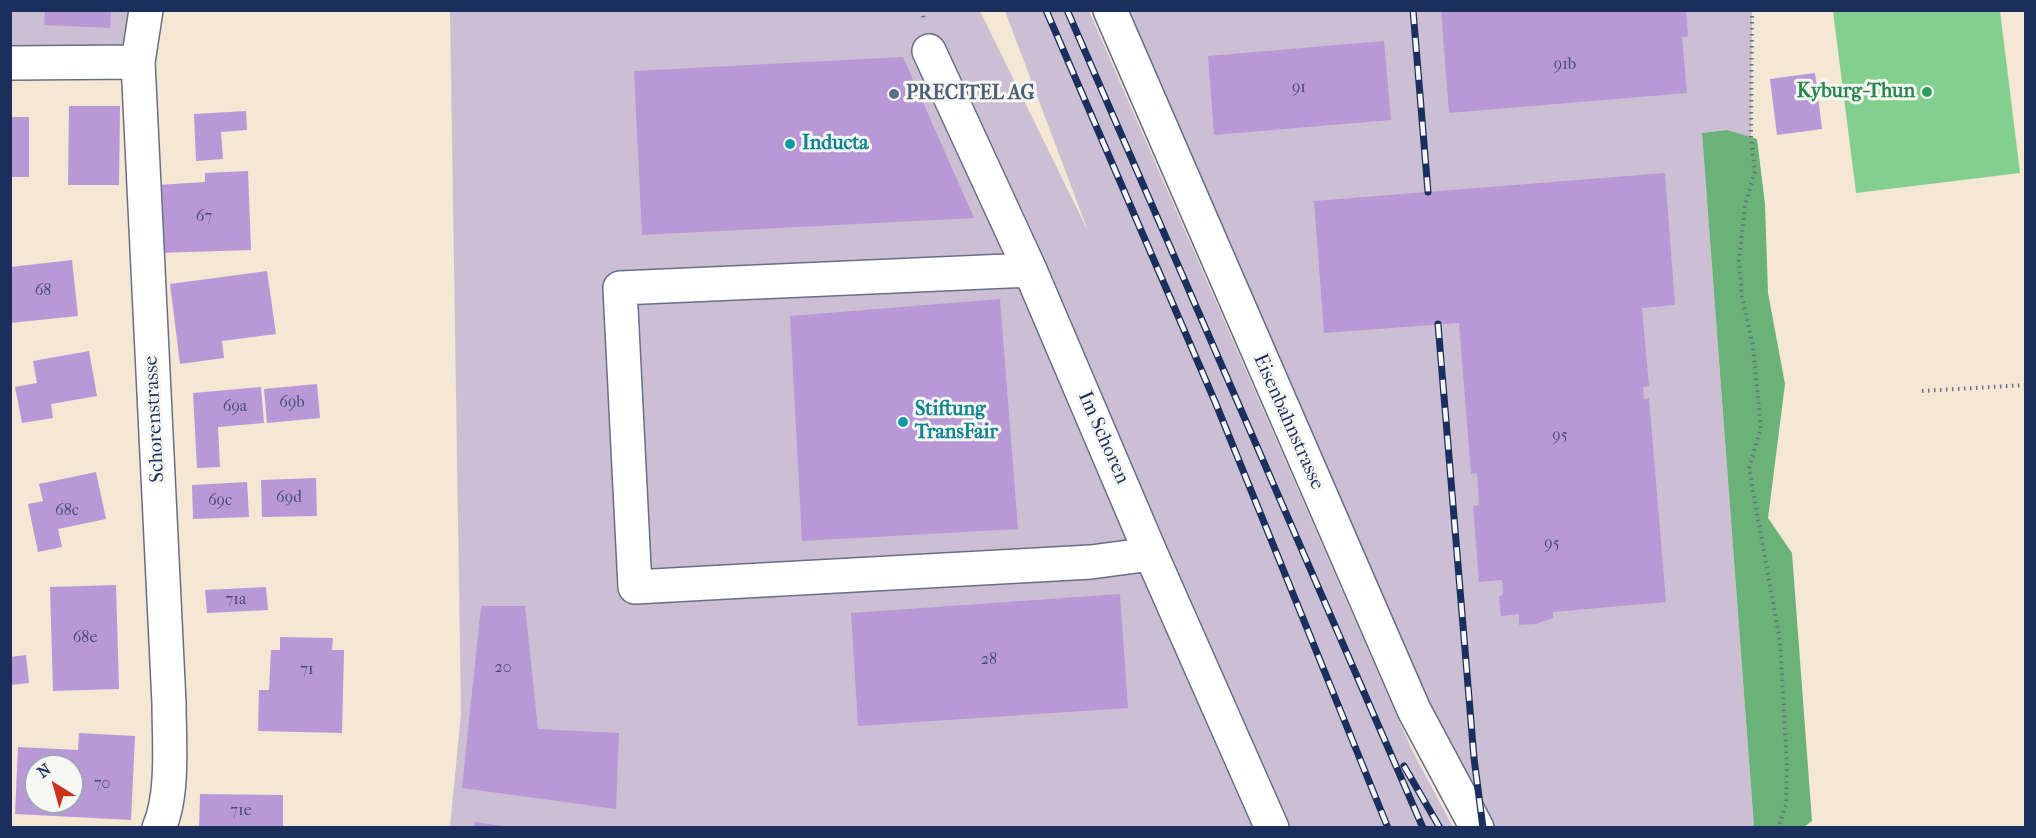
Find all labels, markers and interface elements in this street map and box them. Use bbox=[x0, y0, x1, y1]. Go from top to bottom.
house number: 91b bbox=[1554, 55, 1576, 75]
house number: 91 bbox=[1292, 78, 1306, 98]
place label: Kyburg-Thun bbox=[1797, 80, 1915, 104]
place label: PRECITEL AG bbox=[906, 82, 1035, 106]
marker: Kyburg-Thun bbox=[1920, 85, 1934, 99]
marker: PRECITEL AG bbox=[887, 87, 901, 101]
place label: Inducta bbox=[802, 132, 869, 156]
marker: Inducta bbox=[783, 137, 797, 151]
house number: 67 bbox=[196, 207, 212, 227]
house number: 68 bbox=[35, 281, 51, 301]
street label: Eisenbahnstrasse bbox=[1247, 350, 1329, 494]
street label: Schorenstrasse bbox=[140, 355, 170, 483]
street label: Im Schoren bbox=[1072, 388, 1134, 488]
house number: 69b bbox=[279, 393, 305, 413]
house number: 69a bbox=[223, 397, 247, 417]
place label: Stiftung TransFair bbox=[915, 398, 998, 445]
marker: Stiftung TransFair bbox=[896, 415, 910, 429]
house number: 95 bbox=[1552, 426, 1568, 446]
house number: 69d bbox=[276, 488, 302, 508]
house number: 69c bbox=[208, 491, 232, 511]
house number: 68c bbox=[55, 501, 79, 521]
house number: 95 bbox=[1544, 534, 1560, 554]
house number: 71a bbox=[226, 590, 246, 610]
house number: 68e bbox=[73, 628, 97, 648]
house number: 28 bbox=[981, 650, 997, 670]
house number: 20 bbox=[494, 658, 512, 678]
house number: 71 bbox=[300, 660, 314, 680]
north arrow bbox=[24, 754, 84, 814]
text: N bbox=[33, 760, 55, 782]
house number: 70 bbox=[94, 774, 110, 794]
house number: 71e bbox=[230, 801, 252, 821]

